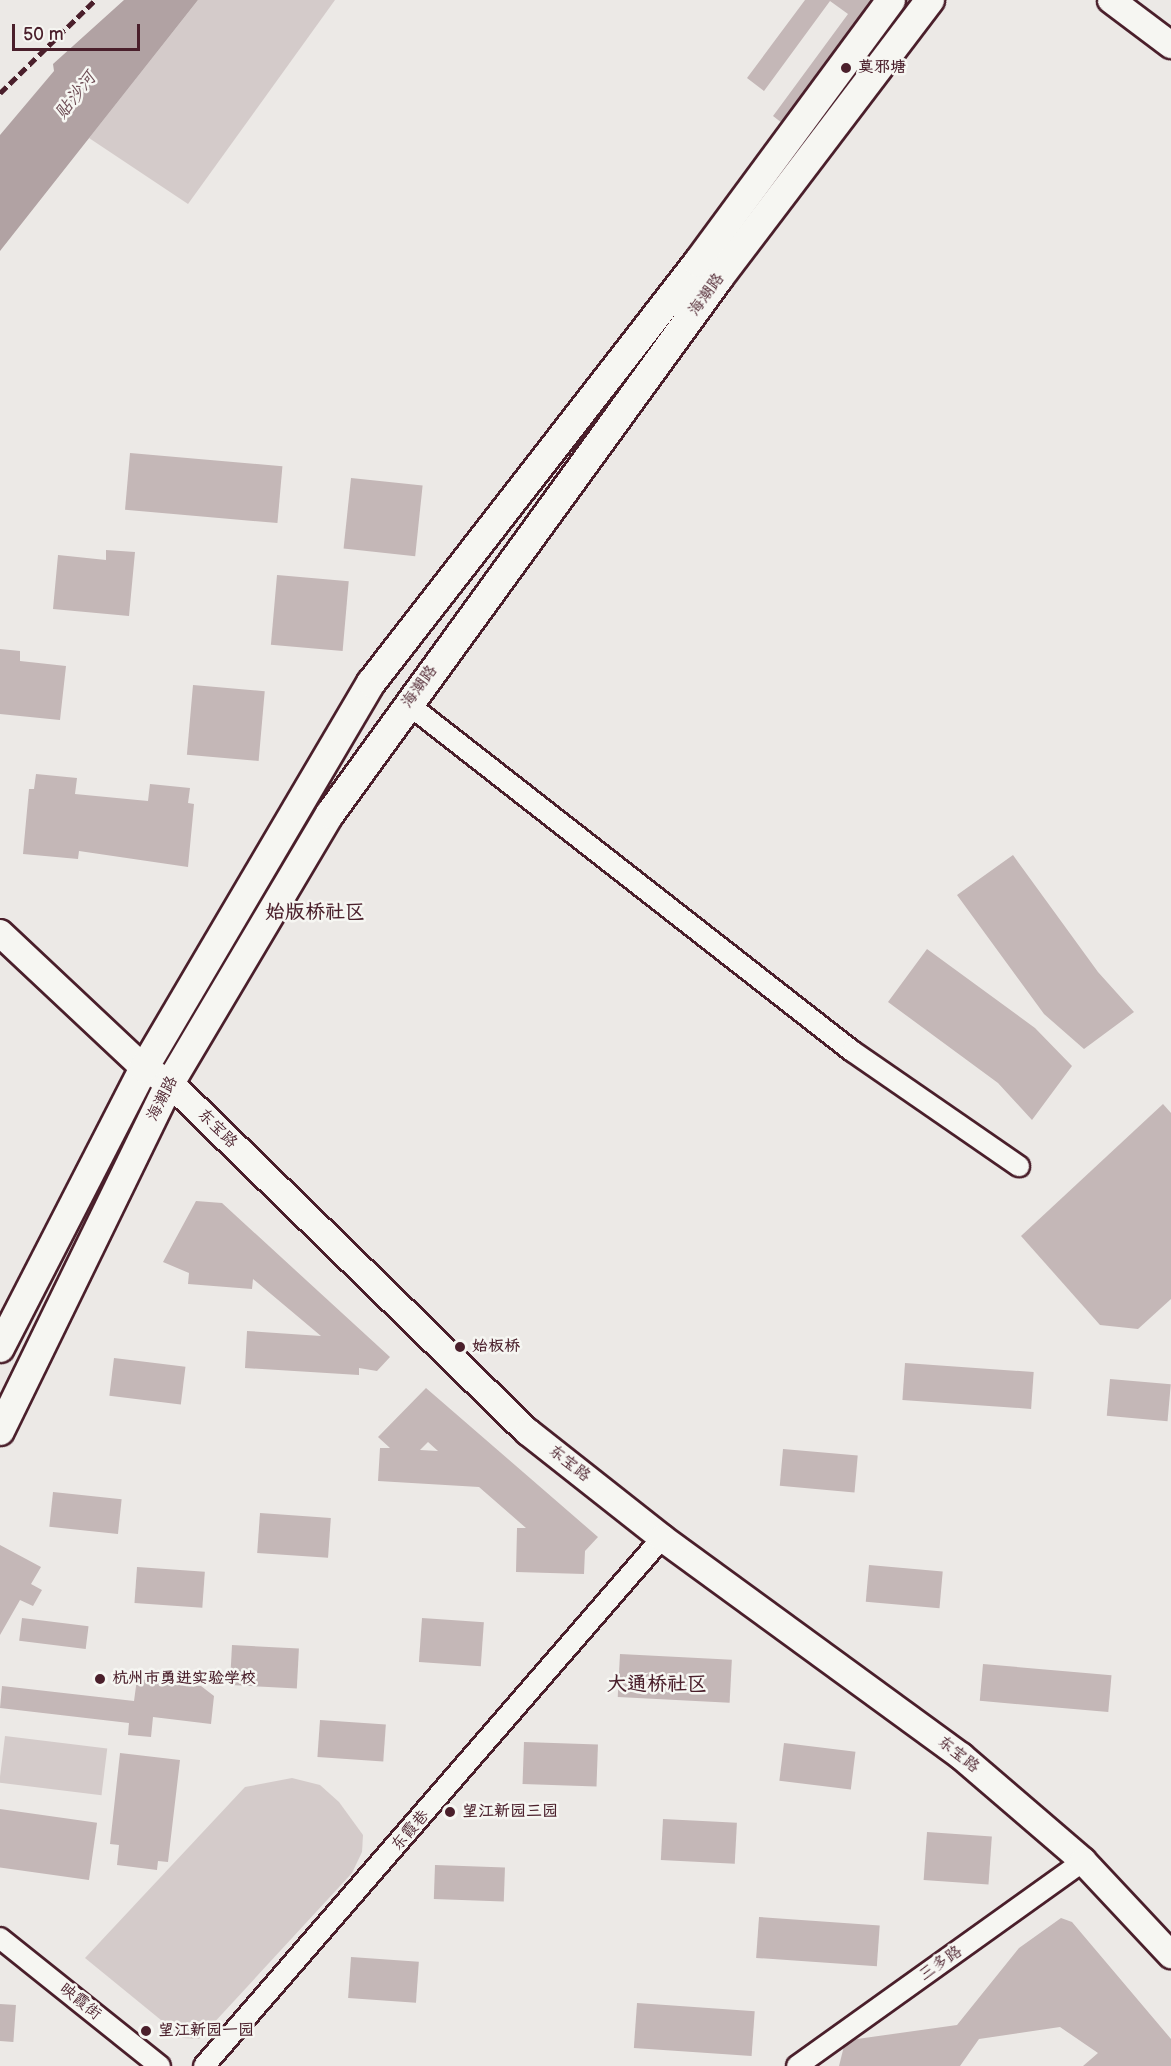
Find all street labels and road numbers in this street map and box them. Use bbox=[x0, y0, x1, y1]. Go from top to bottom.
street label: 海潮路 bbox=[685, 270, 729, 320]
street label: 海潮路 bbox=[398, 662, 442, 712]
street label: 海潮路 bbox=[144, 1073, 182, 1125]
street label: 东宝路 bbox=[193, 1105, 241, 1153]
street label: 东宝路 bbox=[544, 1442, 594, 1486]
street label: 东宝路 bbox=[933, 1733, 983, 1777]
street label: 东霞巷 bbox=[388, 1807, 434, 1855]
street label: 三多路 bbox=[916, 1942, 966, 1986]
street label: 映霞街 bbox=[55, 1979, 105, 2025]

